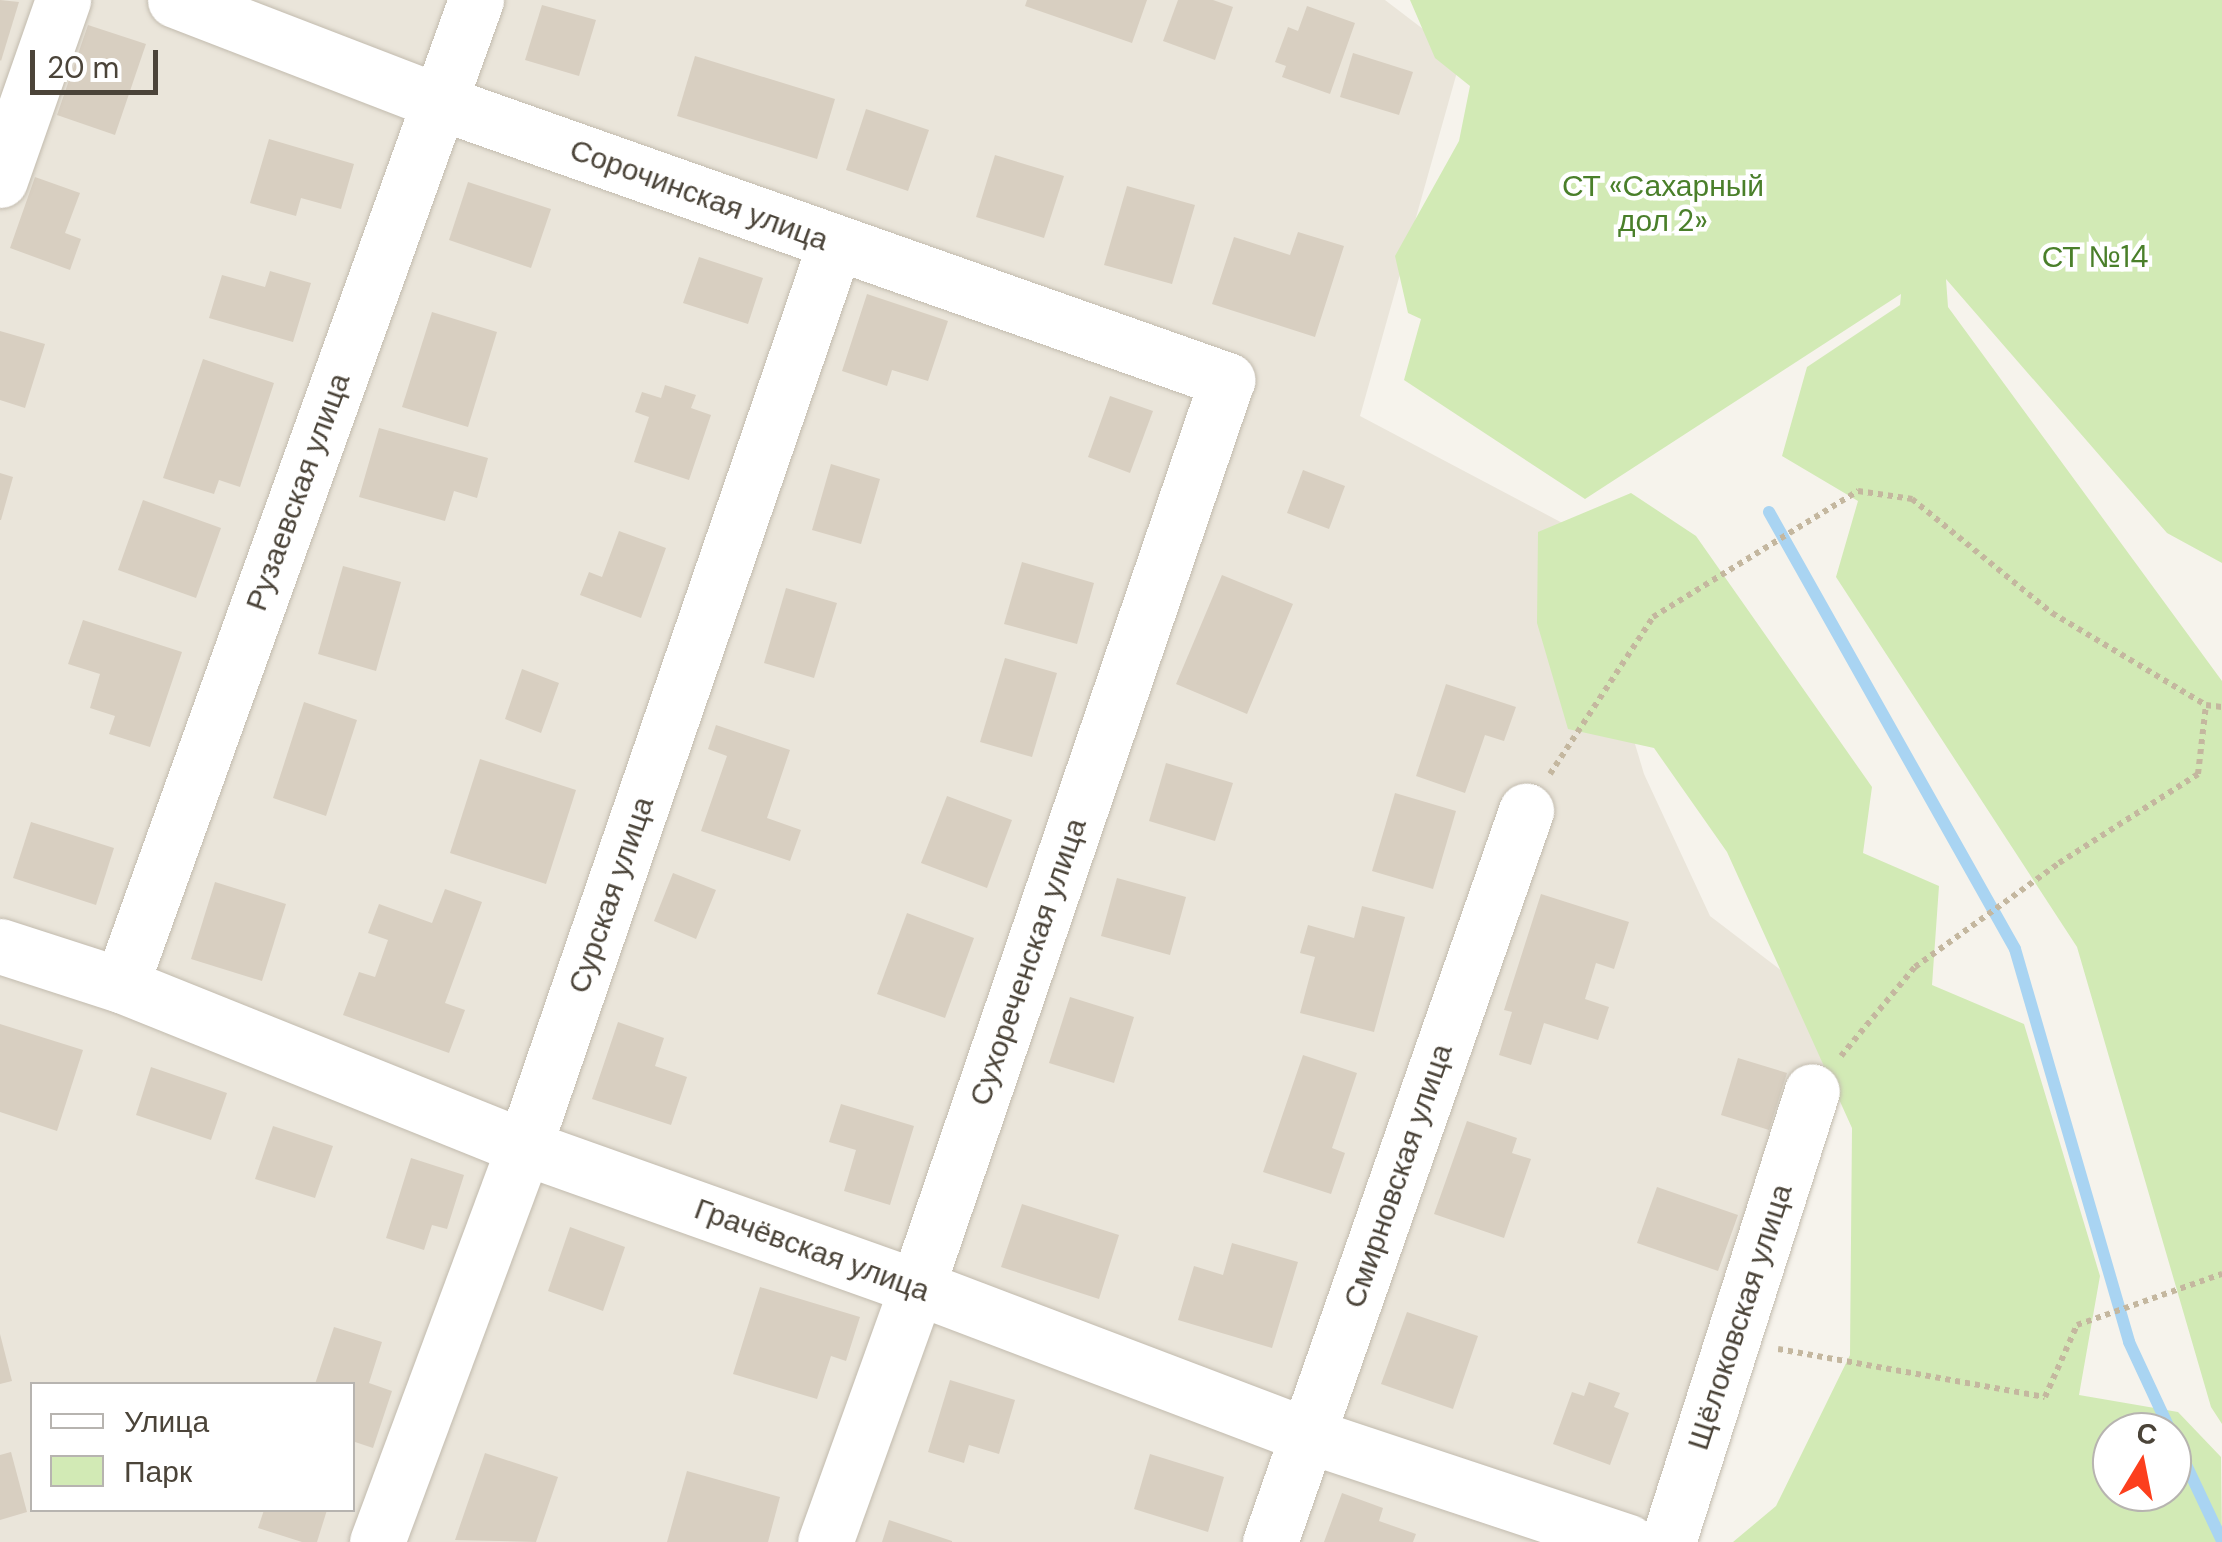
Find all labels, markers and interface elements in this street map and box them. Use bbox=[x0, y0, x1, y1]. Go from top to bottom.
scale bar bbox=[35, 30, 162, 92]
text: 20 m bbox=[47, 48, 119, 87]
street label: Сорочинская улица bbox=[565, 132, 833, 258]
park label: СТ «Сахарный дол 2» bbox=[1562, 168, 1764, 238]
park label: СТ №14 bbox=[2042, 239, 2148, 275]
street label: Рузаевская улица bbox=[238, 368, 358, 616]
street label: Сурская улица bbox=[561, 792, 661, 998]
street label: Сухореченская улица bbox=[962, 814, 1094, 1110]
street label: Смирновская улица bbox=[1336, 1039, 1460, 1313]
street label: Щёлоковская улица bbox=[1680, 1180, 1800, 1454]
street label: Грачёвская улица bbox=[690, 1191, 934, 1309]
legend bbox=[30, 1382, 355, 1512]
text: Улица bbox=[124, 1402, 209, 1441]
north arrow bbox=[2092, 1412, 2192, 1512]
text: С bbox=[2134, 1414, 2160, 1454]
text: Парк bbox=[124, 1452, 192, 1491]

